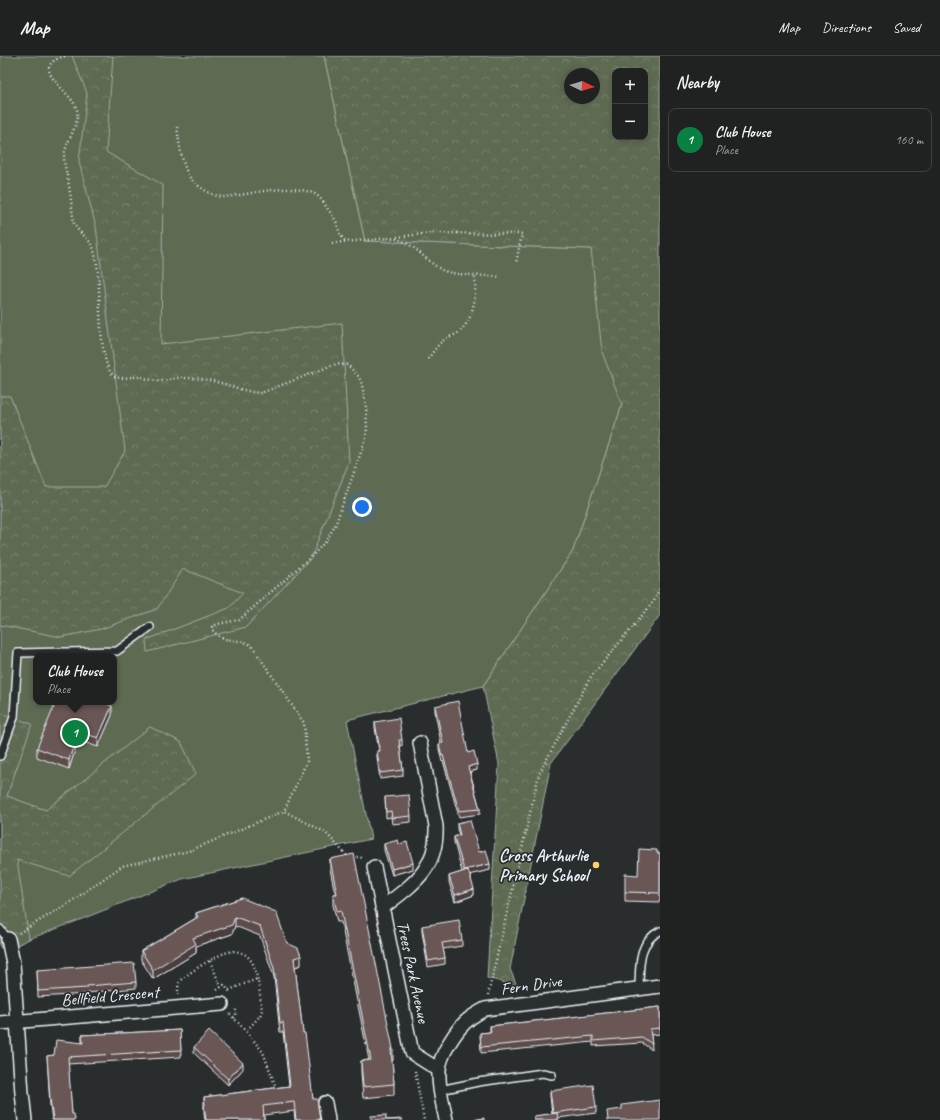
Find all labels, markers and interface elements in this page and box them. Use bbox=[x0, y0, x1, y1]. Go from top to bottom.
text: Map bbox=[20, 16, 50, 40]
text: Map bbox=[779, 19, 800, 36]
text: Directions bbox=[822, 19, 871, 36]
text: Saved bbox=[893, 19, 920, 36]
north arrow bbox=[564, 68, 600, 104]
map controls bbox=[612, 68, 648, 140]
button: + bbox=[612, 68, 648, 104]
text: Nearby bbox=[676, 72, 719, 93]
button: − bbox=[612, 104, 648, 140]
text: Club House bbox=[715, 123, 771, 142]
text: 1 bbox=[687, 132, 693, 148]
text: 160 m bbox=[895, 132, 923, 148]
text: Place bbox=[715, 142, 738, 158]
your location bbox=[352, 497, 372, 517]
popup bbox=[33, 653, 117, 705]
text: Club House bbox=[47, 662, 103, 681]
text: Place bbox=[47, 681, 70, 697]
pin: 1 bbox=[62, 718, 88, 748]
place label: Cross Arthurlie Primary School bbox=[499, 845, 592, 886]
marker: Cross Arthurlie Primary School bbox=[591, 860, 601, 870]
street label: Trees Park Avenue bbox=[392, 919, 434, 1026]
street label: Fern Drive bbox=[499, 970, 564, 1000]
street label: Bellfield Crescent bbox=[60, 981, 162, 1011]

